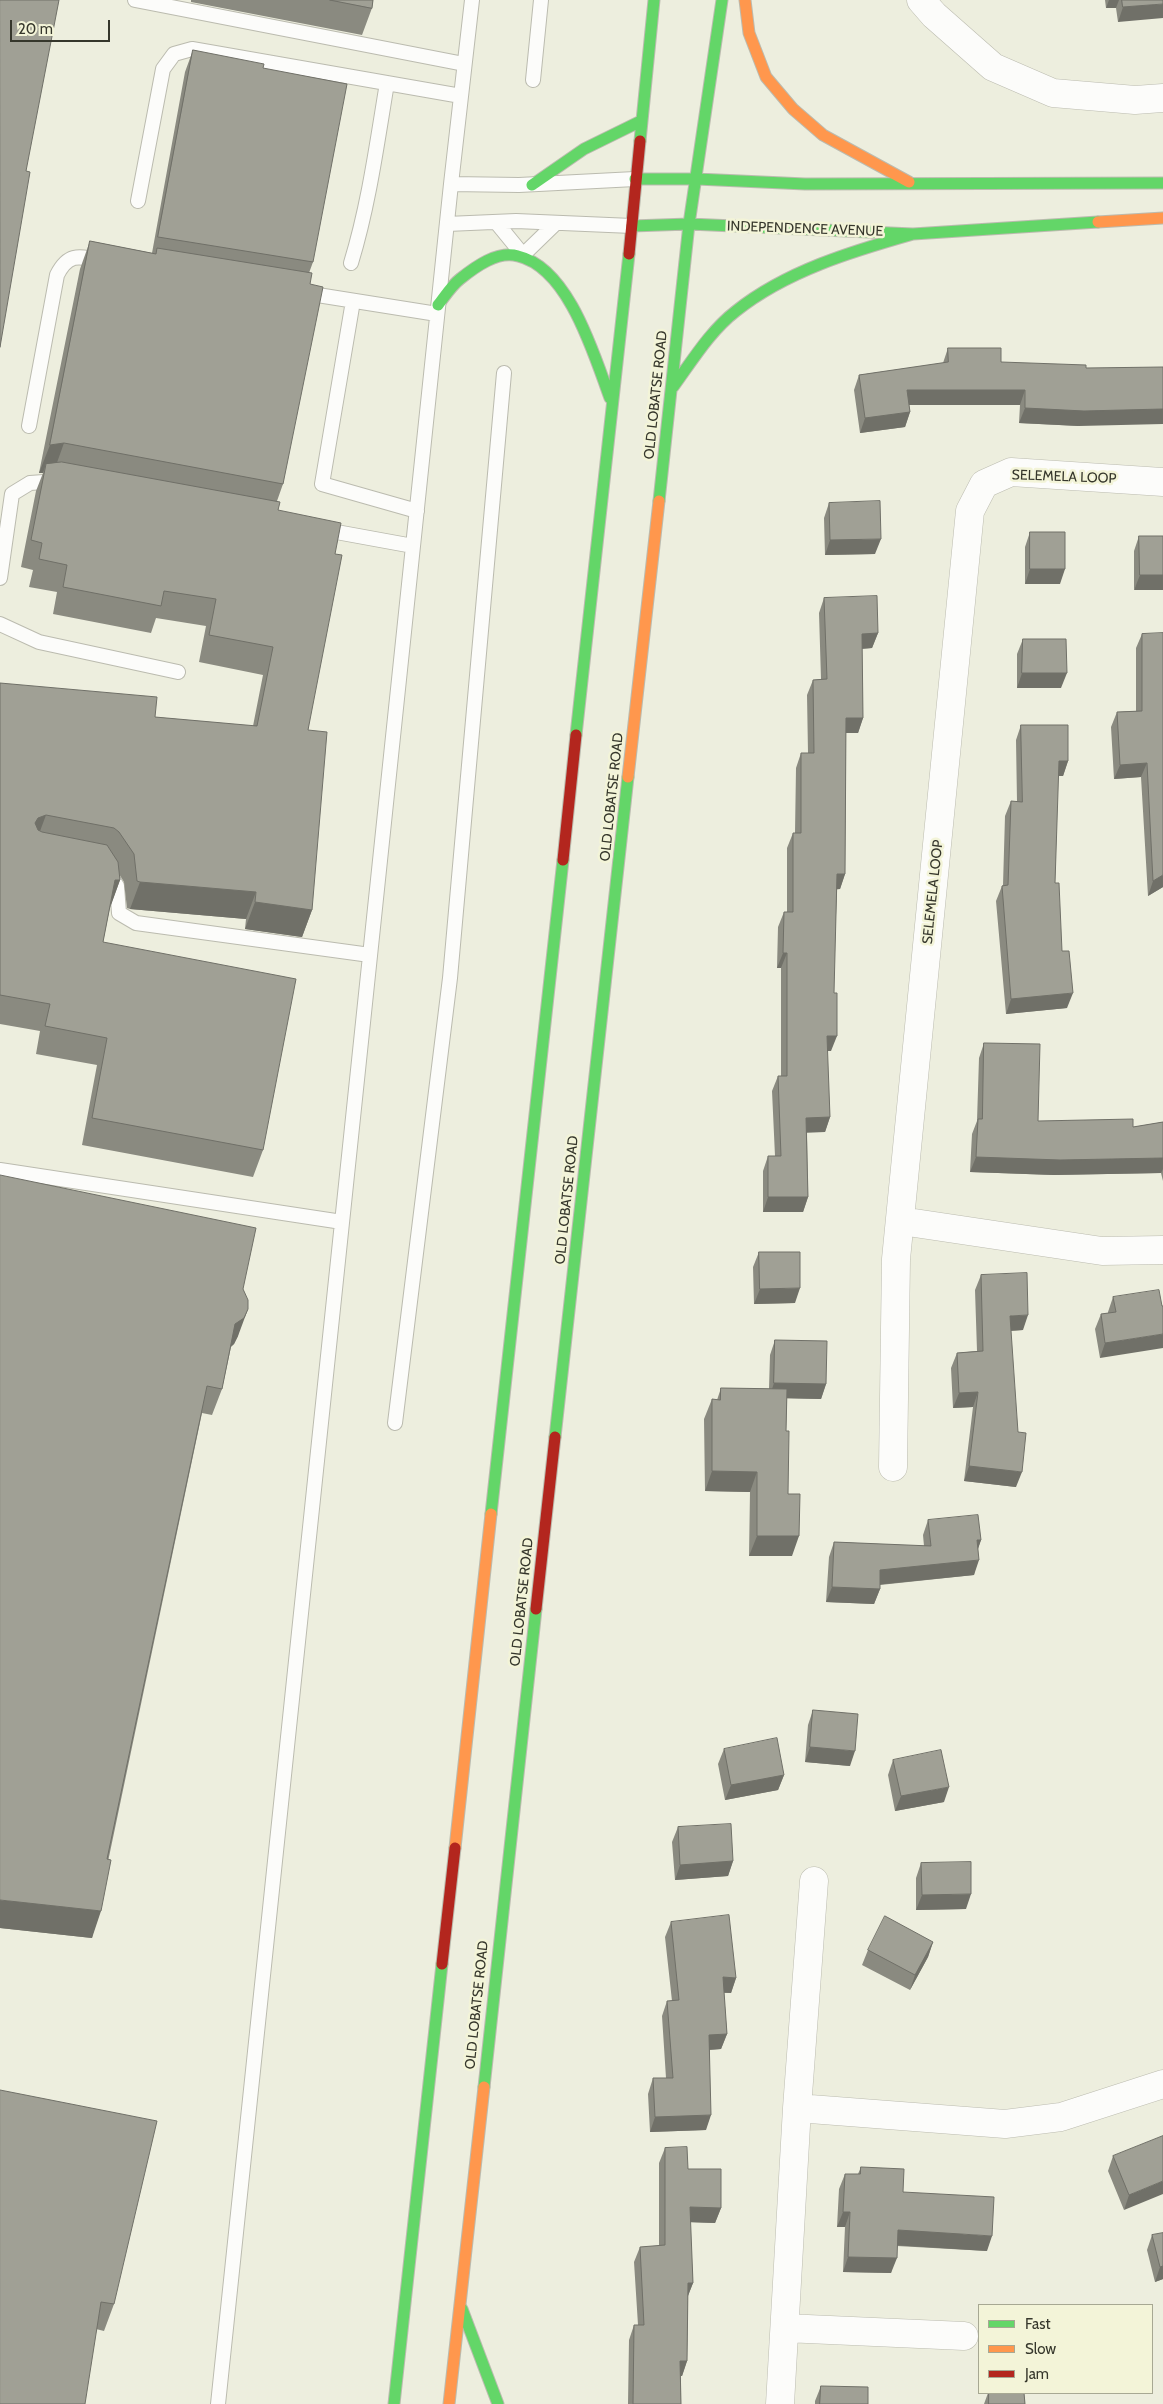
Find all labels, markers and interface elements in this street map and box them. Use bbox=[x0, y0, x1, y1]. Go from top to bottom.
scale bar bbox=[12, 10, 112, 42]
text: 20 m bbox=[18, 20, 53, 38]
street label: INDEPENDENCE AVENUE bbox=[727, 218, 883, 240]
street label: OLD LOBATSE ROAD bbox=[641, 330, 671, 460]
street label: SELEMELA LOOP bbox=[1011, 467, 1117, 487]
street label: OLD LOBATSE ROAD bbox=[597, 732, 627, 862]
street label: SELEMELA LOOP bbox=[919, 839, 947, 945]
street label: OLD LOBATSE ROAD bbox=[552, 1135, 582, 1265]
street label: OLD LOBATSE ROAD bbox=[507, 1537, 537, 1667]
street label: OLD LOBATSE ROAD bbox=[462, 1940, 492, 2070]
legend bbox=[978, 2304, 1153, 2394]
text: Fast bbox=[1025, 2315, 1050, 2333]
text: Slow bbox=[1025, 2340, 1056, 2358]
text: Jam bbox=[1025, 2365, 1049, 2383]

